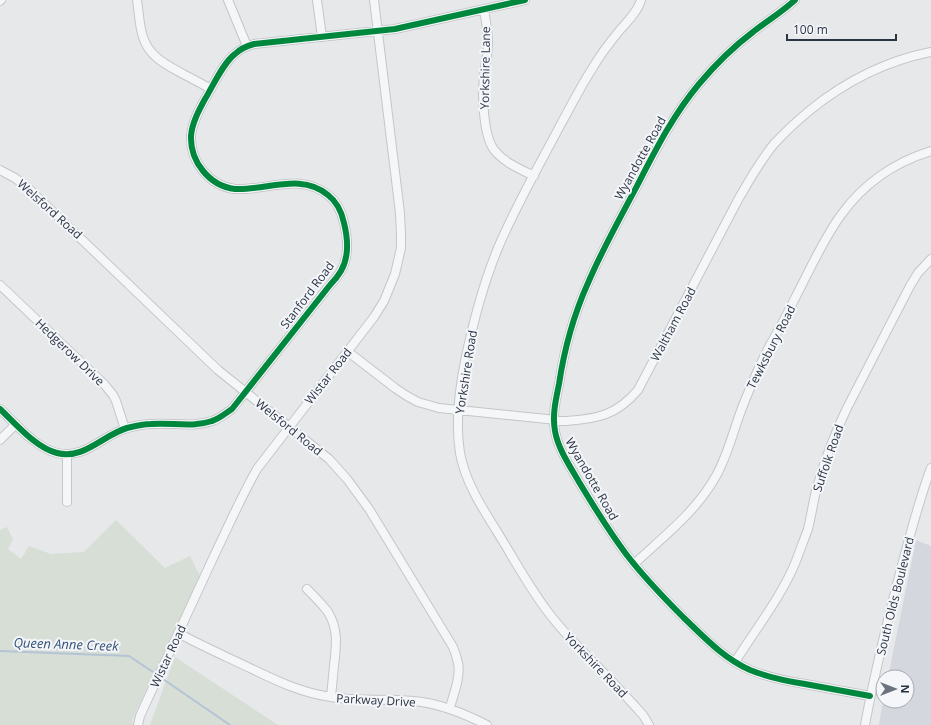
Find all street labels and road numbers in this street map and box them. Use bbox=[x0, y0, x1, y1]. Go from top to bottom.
street label: Yorkshire Lane bbox=[476, 26, 494, 110]
street label: Wyandotte Road bbox=[610, 113, 670, 203]
street label: Welsford Road bbox=[14, 175, 86, 243]
street label: Stanford Road bbox=[276, 258, 338, 332]
street label: Waltham Road bbox=[646, 284, 700, 364]
street label: Tewksbury Road bbox=[743, 302, 799, 392]
street label: Hedgerow Drive bbox=[32, 315, 108, 390]
street label: Yorkshire Road bbox=[451, 329, 481, 415]
street label: Wistar Road bbox=[301, 344, 355, 408]
street label: Welsford Road bbox=[252, 395, 326, 459]
street label: Suffolk Road bbox=[809, 422, 847, 494]
street label: Wyandotte Road bbox=[561, 435, 623, 523]
street label: South Olds Boulevard bbox=[872, 535, 918, 657]
street label: Wistar Road bbox=[146, 622, 190, 690]
street label: Yorkshire Road bbox=[560, 629, 632, 701]
street label: Parkway Drive bbox=[336, 689, 416, 711]

